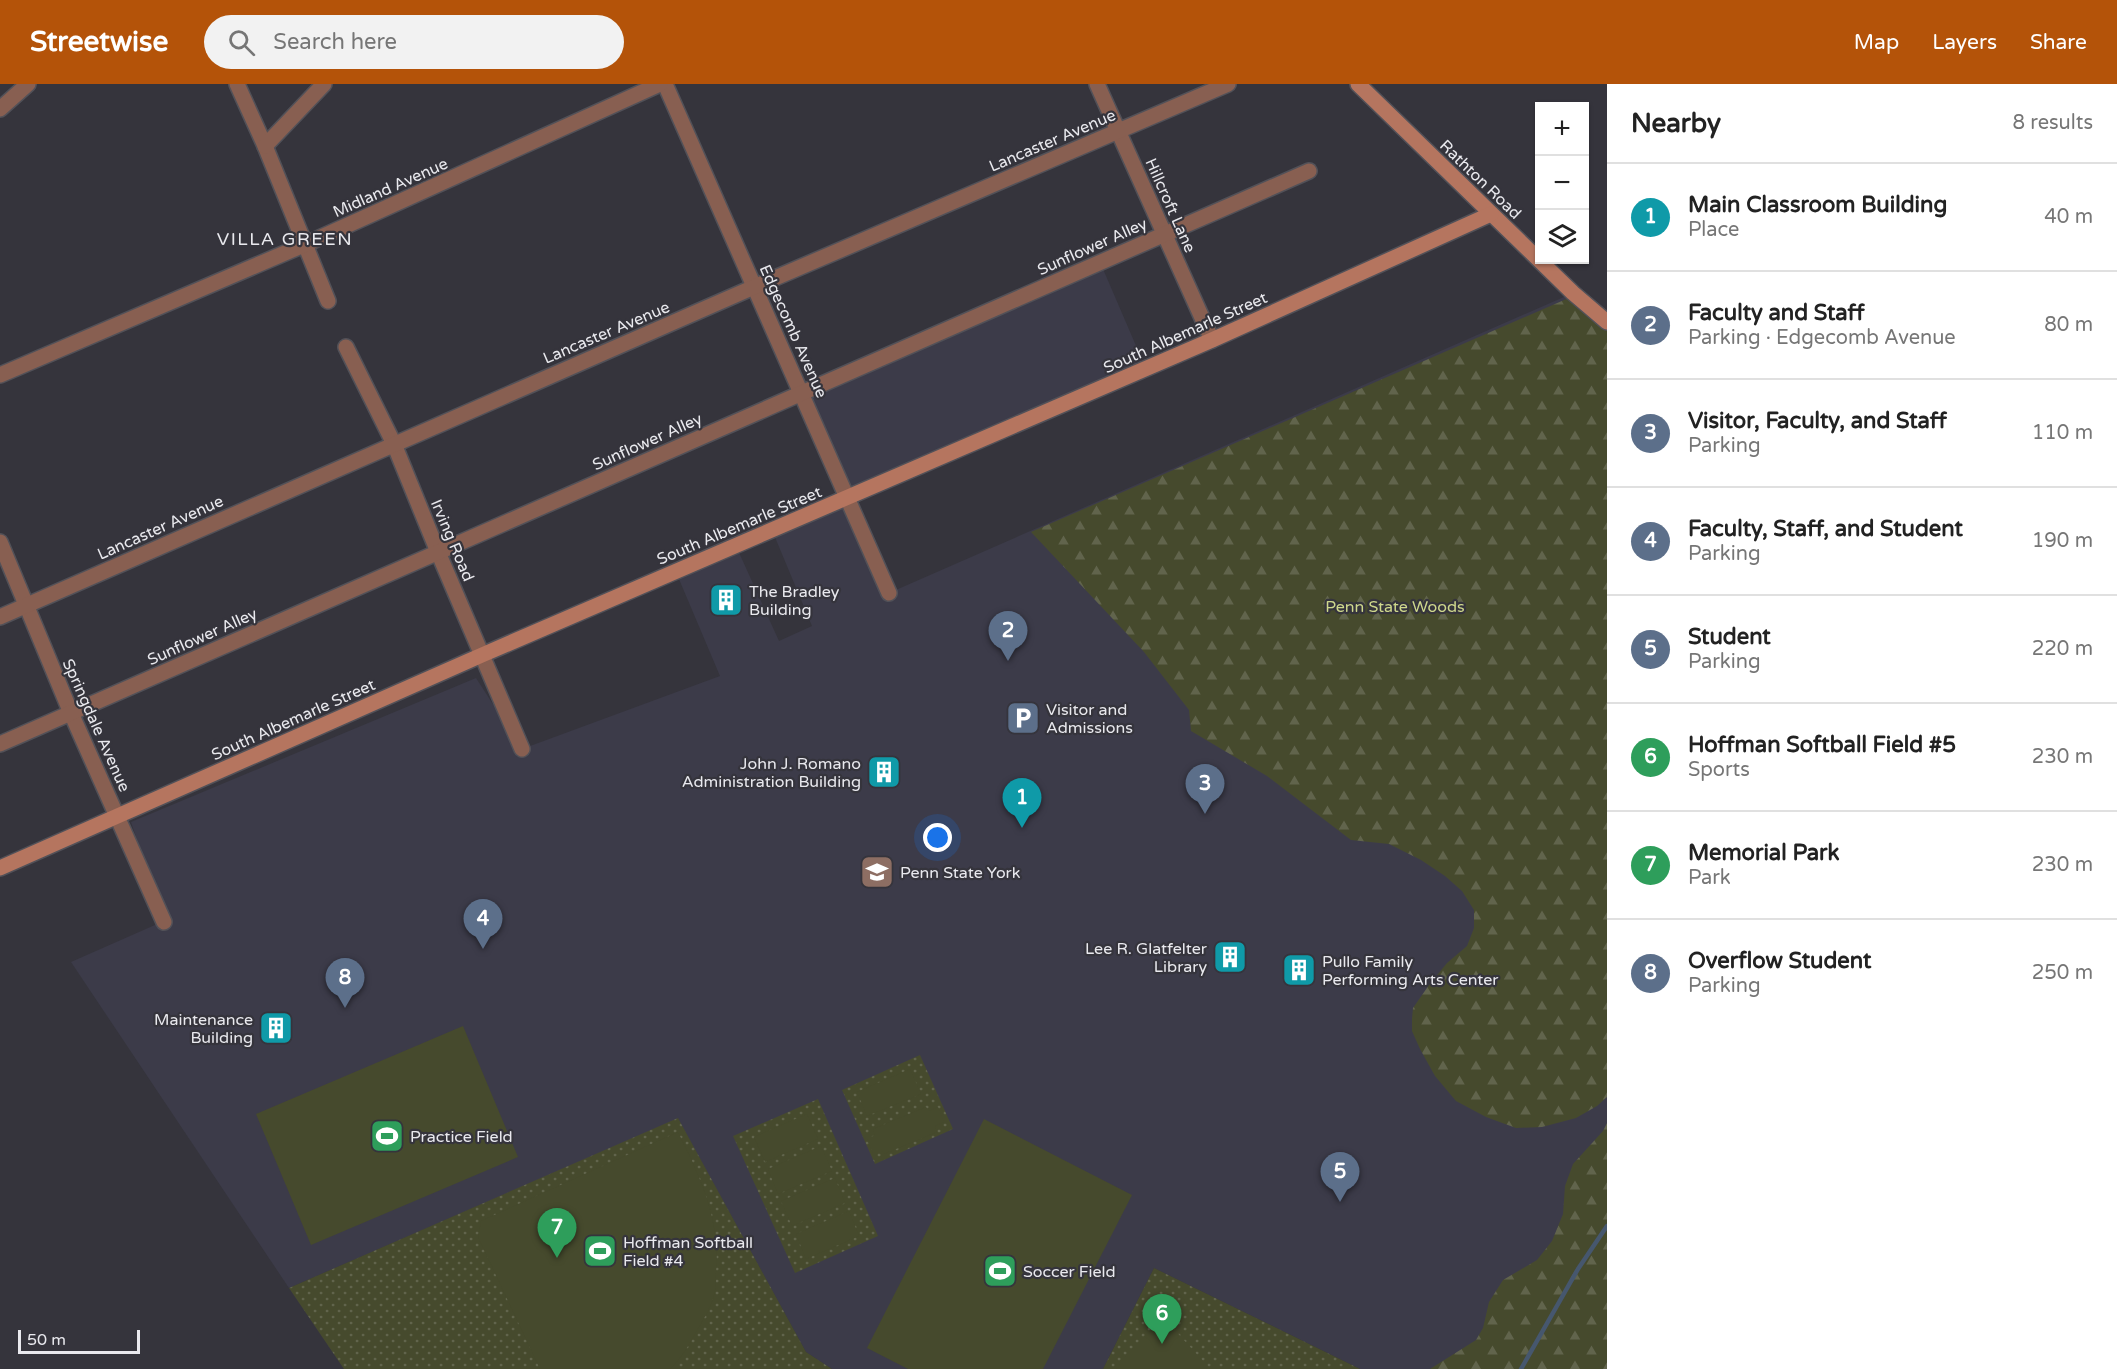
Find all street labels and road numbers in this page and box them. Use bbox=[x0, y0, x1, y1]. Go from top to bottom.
street label: Lancaster Avenue bbox=[986, 105, 1119, 177]
street label: Rathton Road bbox=[1435, 136, 1525, 224]
street label: Midland Avenue bbox=[330, 154, 451, 222]
street label: Hillcroft Lane bbox=[1140, 155, 1200, 256]
street label: Sunflower Alley bbox=[1034, 214, 1151, 280]
street label: Edgecomb Avenue bbox=[755, 262, 831, 401]
street label: South Albemarle Street bbox=[1100, 288, 1270, 378]
street label: Lancaster Avenue bbox=[540, 297, 673, 369]
street label: Sunflower Alley bbox=[589, 409, 706, 475]
street label: South Albemarle Street bbox=[654, 482, 825, 570]
street label: Lancaster Avenue bbox=[94, 491, 226, 565]
street label: Irving Road bbox=[426, 496, 478, 584]
street label: Sunflower Alley bbox=[144, 604, 261, 670]
street label: Springdale Avenue bbox=[58, 656, 134, 795]
street label: South Albemarle Street bbox=[208, 675, 378, 765]

